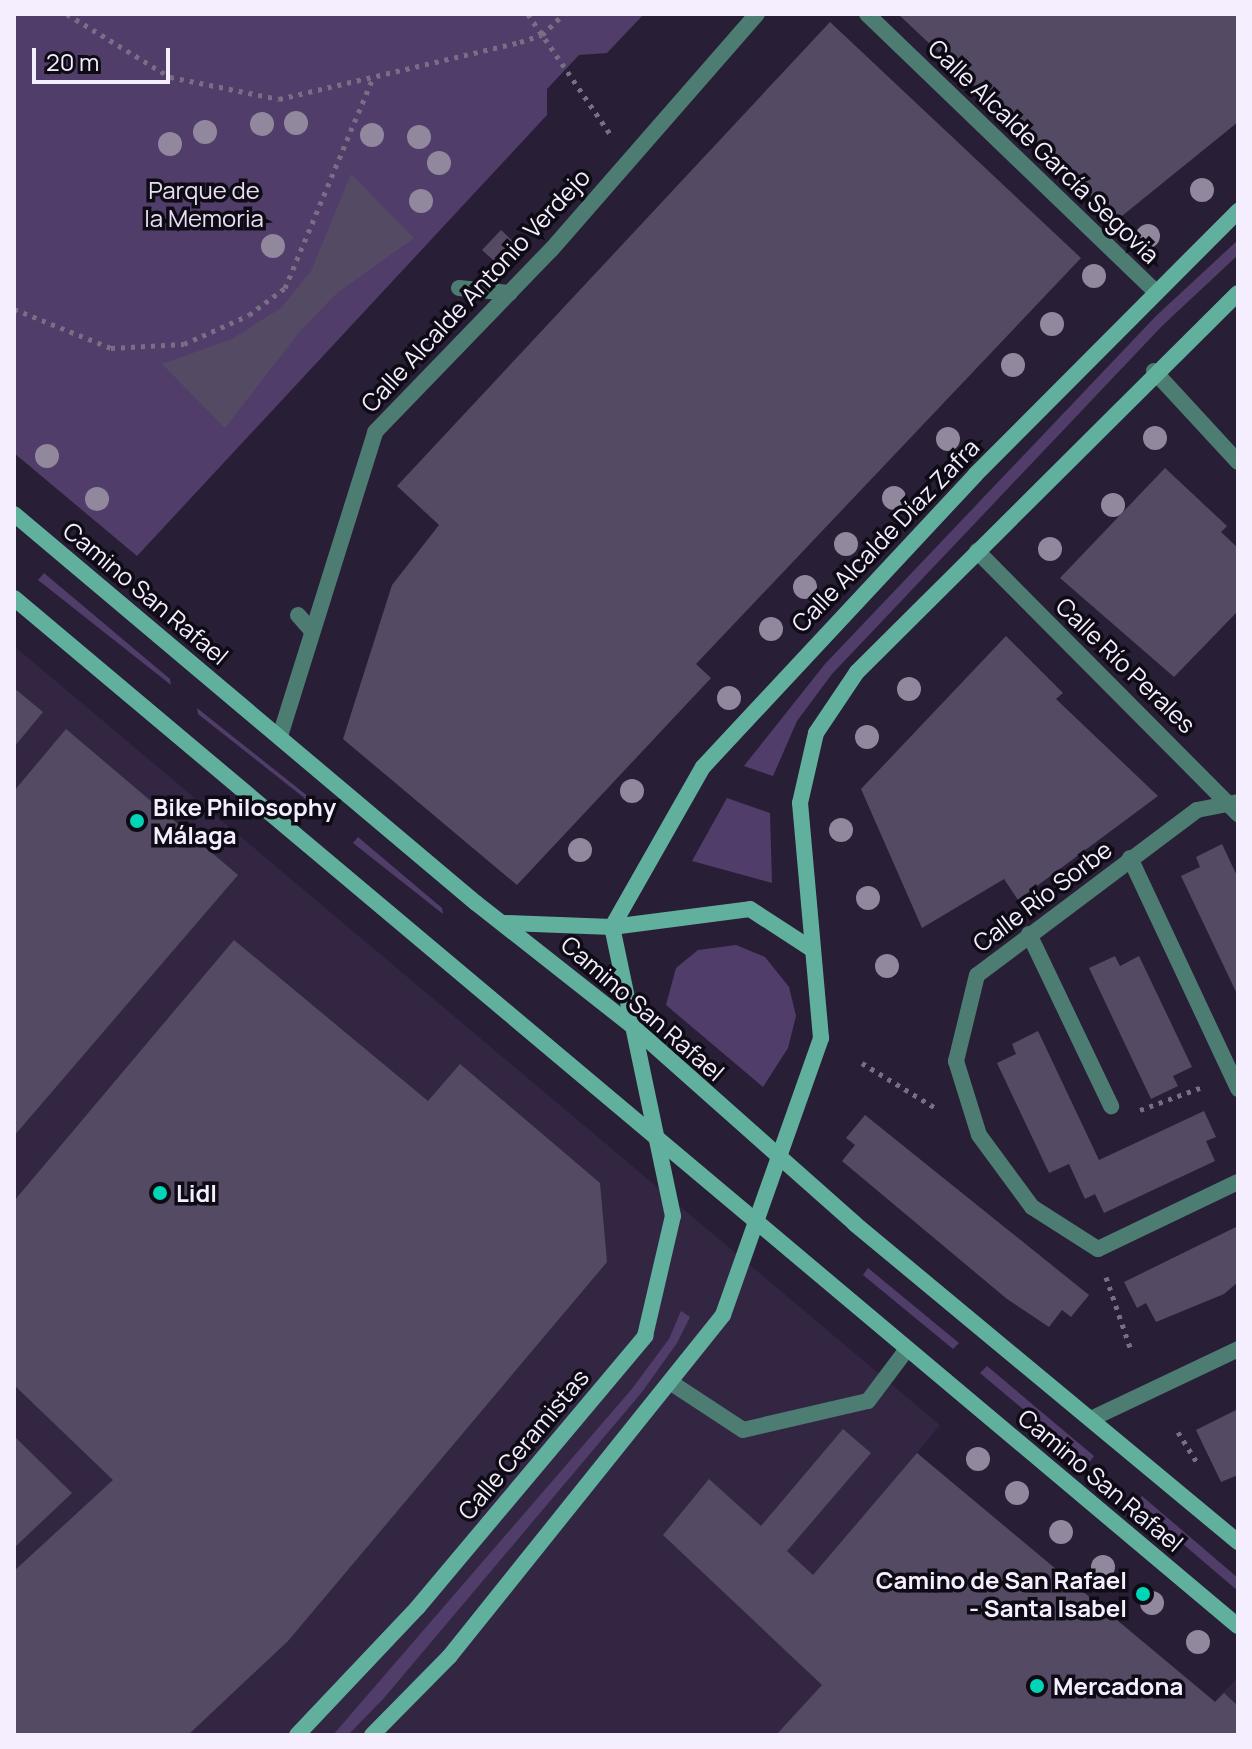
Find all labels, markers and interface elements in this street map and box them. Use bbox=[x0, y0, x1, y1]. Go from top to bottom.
scale bar bbox=[36, 32, 174, 82]
street label: Calle Alcalde García Segovia bbox=[923, 33, 1165, 269]
text: 20 m bbox=[46, 45, 99, 78]
street label: Calle Alcalde Antonio Verdejo bbox=[355, 162, 595, 418]
park label: Parque de la Memoria bbox=[144, 176, 264, 232]
street label: Calle Alcalde Díaz Zafra bbox=[785, 432, 985, 638]
street label: Camino San Rafael bbox=[58, 516, 234, 670]
street label: Calle Río Perales bbox=[1050, 591, 1202, 739]
place label: Bike Philosophy Málaga bbox=[153, 793, 336, 849]
marker: Bike Philosophy Málaga bbox=[128, 812, 146, 830]
street label: Calle Río Sorbe bbox=[967, 835, 1117, 957]
street label: Camino San Rafael bbox=[556, 929, 730, 1087]
place label: Lidl bbox=[176, 1179, 217, 1207]
marker: Lidl bbox=[151, 1184, 169, 1202]
street label: Calle Ceramistas bbox=[452, 1363, 594, 1525]
street label: Camino San Rafael bbox=[1013, 1403, 1189, 1557]
place label: Camino de San Rafael - Santa Isabel bbox=[876, 1566, 1127, 1622]
marker: Camino de San Rafael - Santa Isabel bbox=[1134, 1585, 1152, 1603]
place label: Mercadona bbox=[1053, 1672, 1183, 1700]
marker: Mercadona bbox=[1028, 1677, 1046, 1695]

